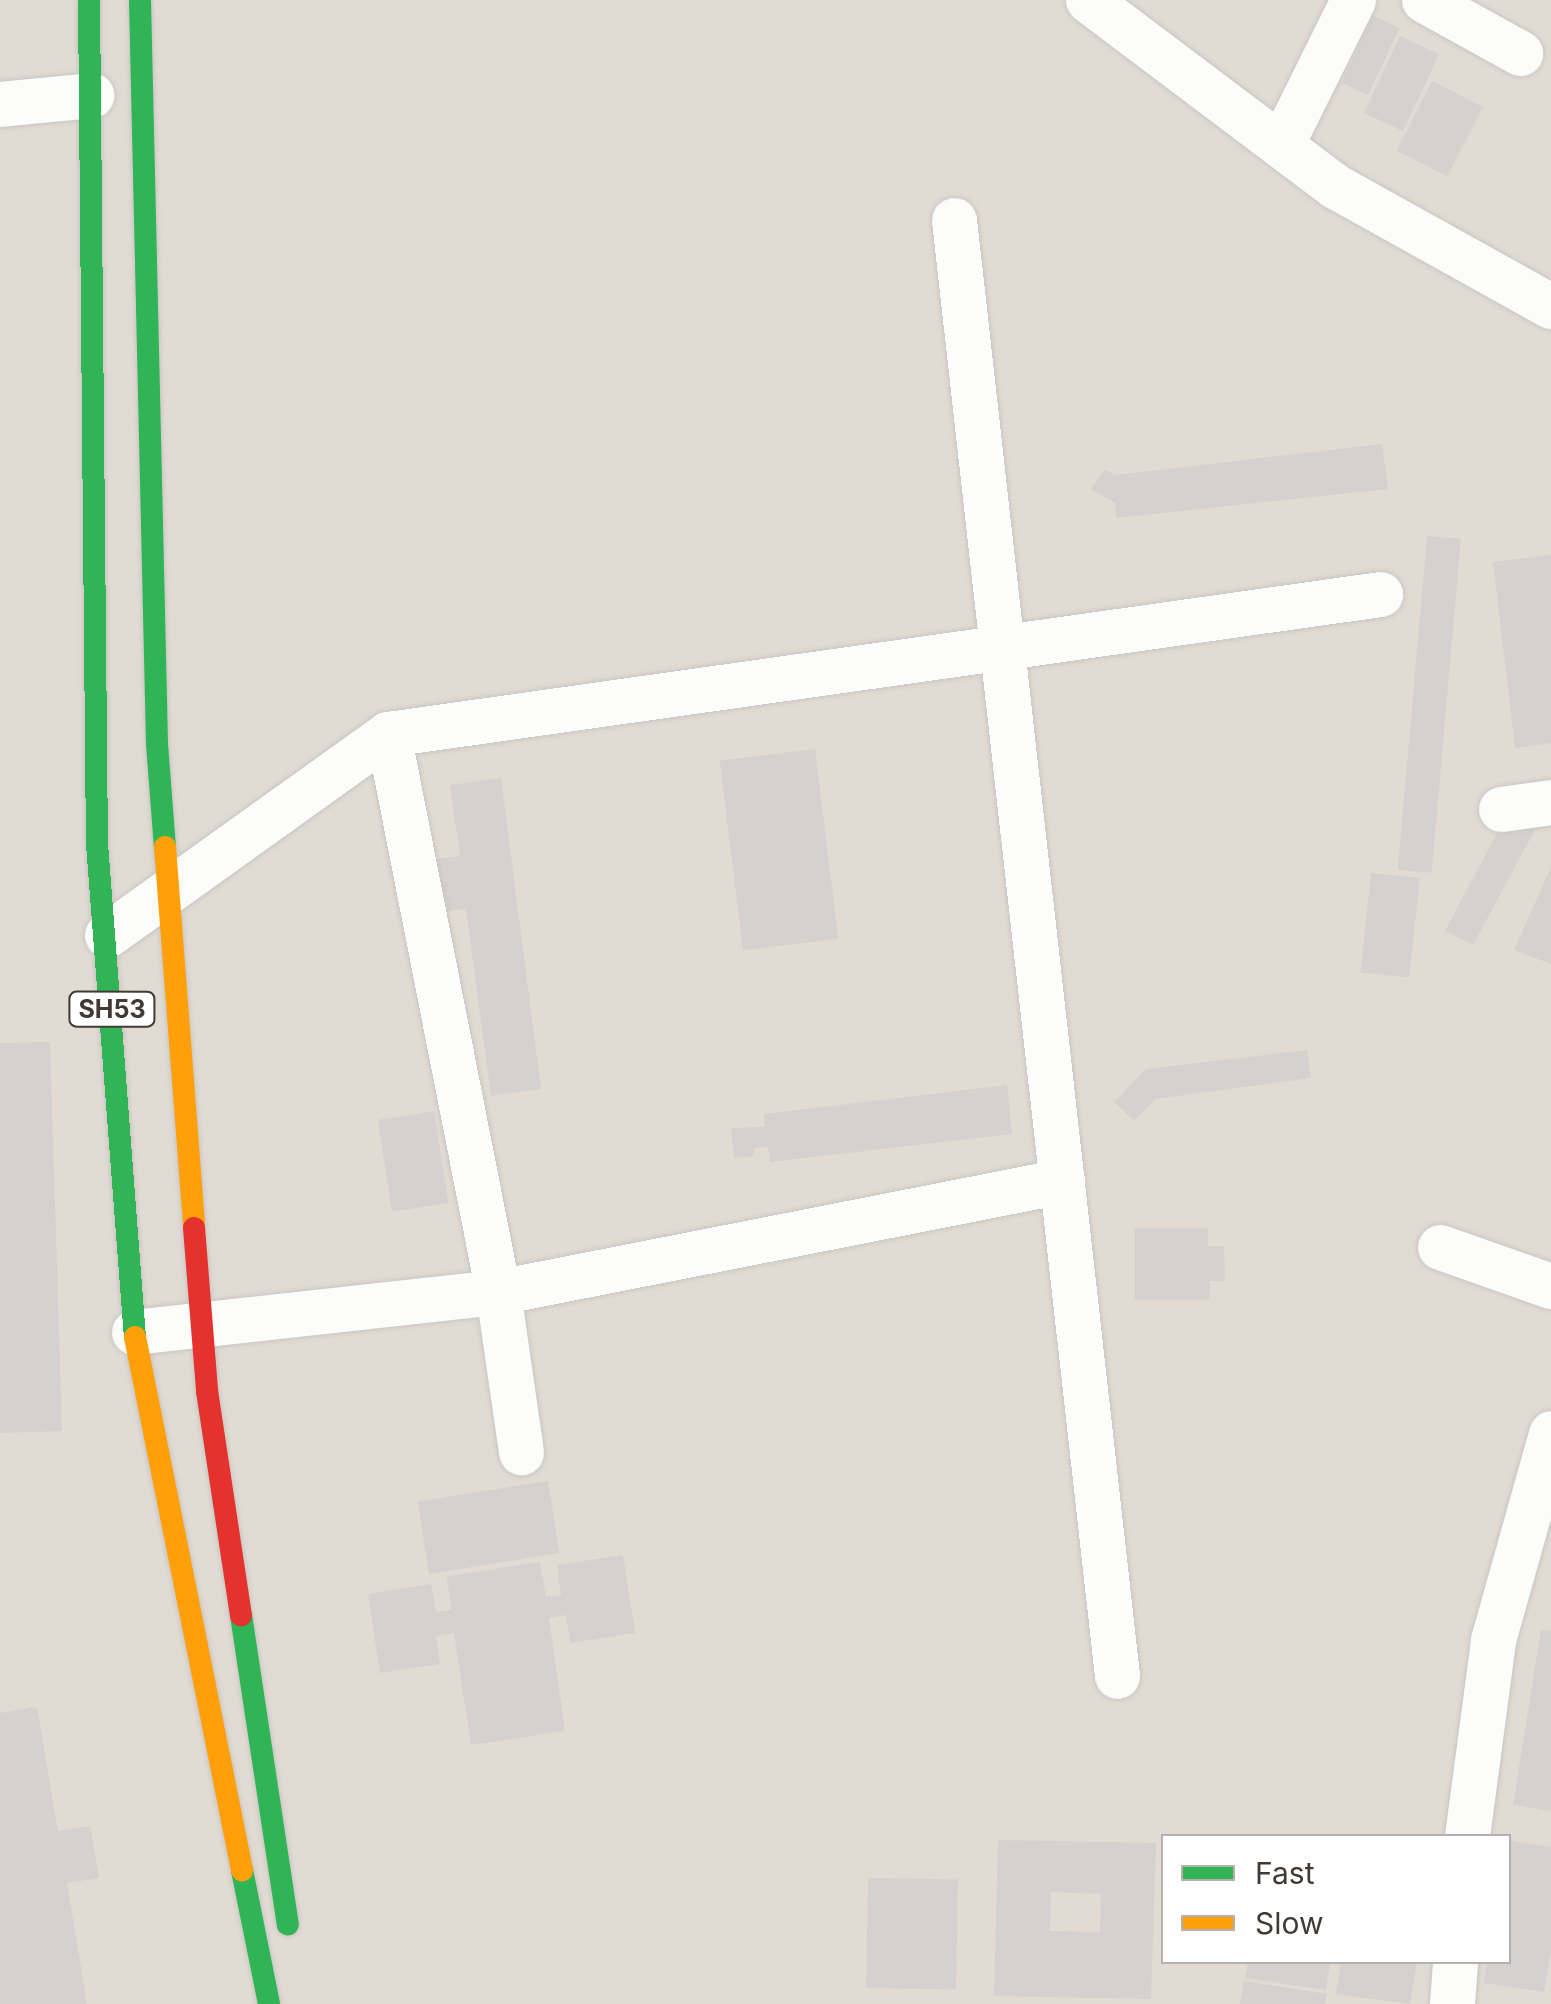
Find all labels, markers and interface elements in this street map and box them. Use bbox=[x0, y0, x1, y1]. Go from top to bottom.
road number: SH53 bbox=[67, 989, 157, 1029]
legend bbox=[1161, 1834, 1511, 1964]
text: Fast bbox=[1255, 1855, 1314, 1891]
text: Slow bbox=[1255, 1905, 1324, 1941]

